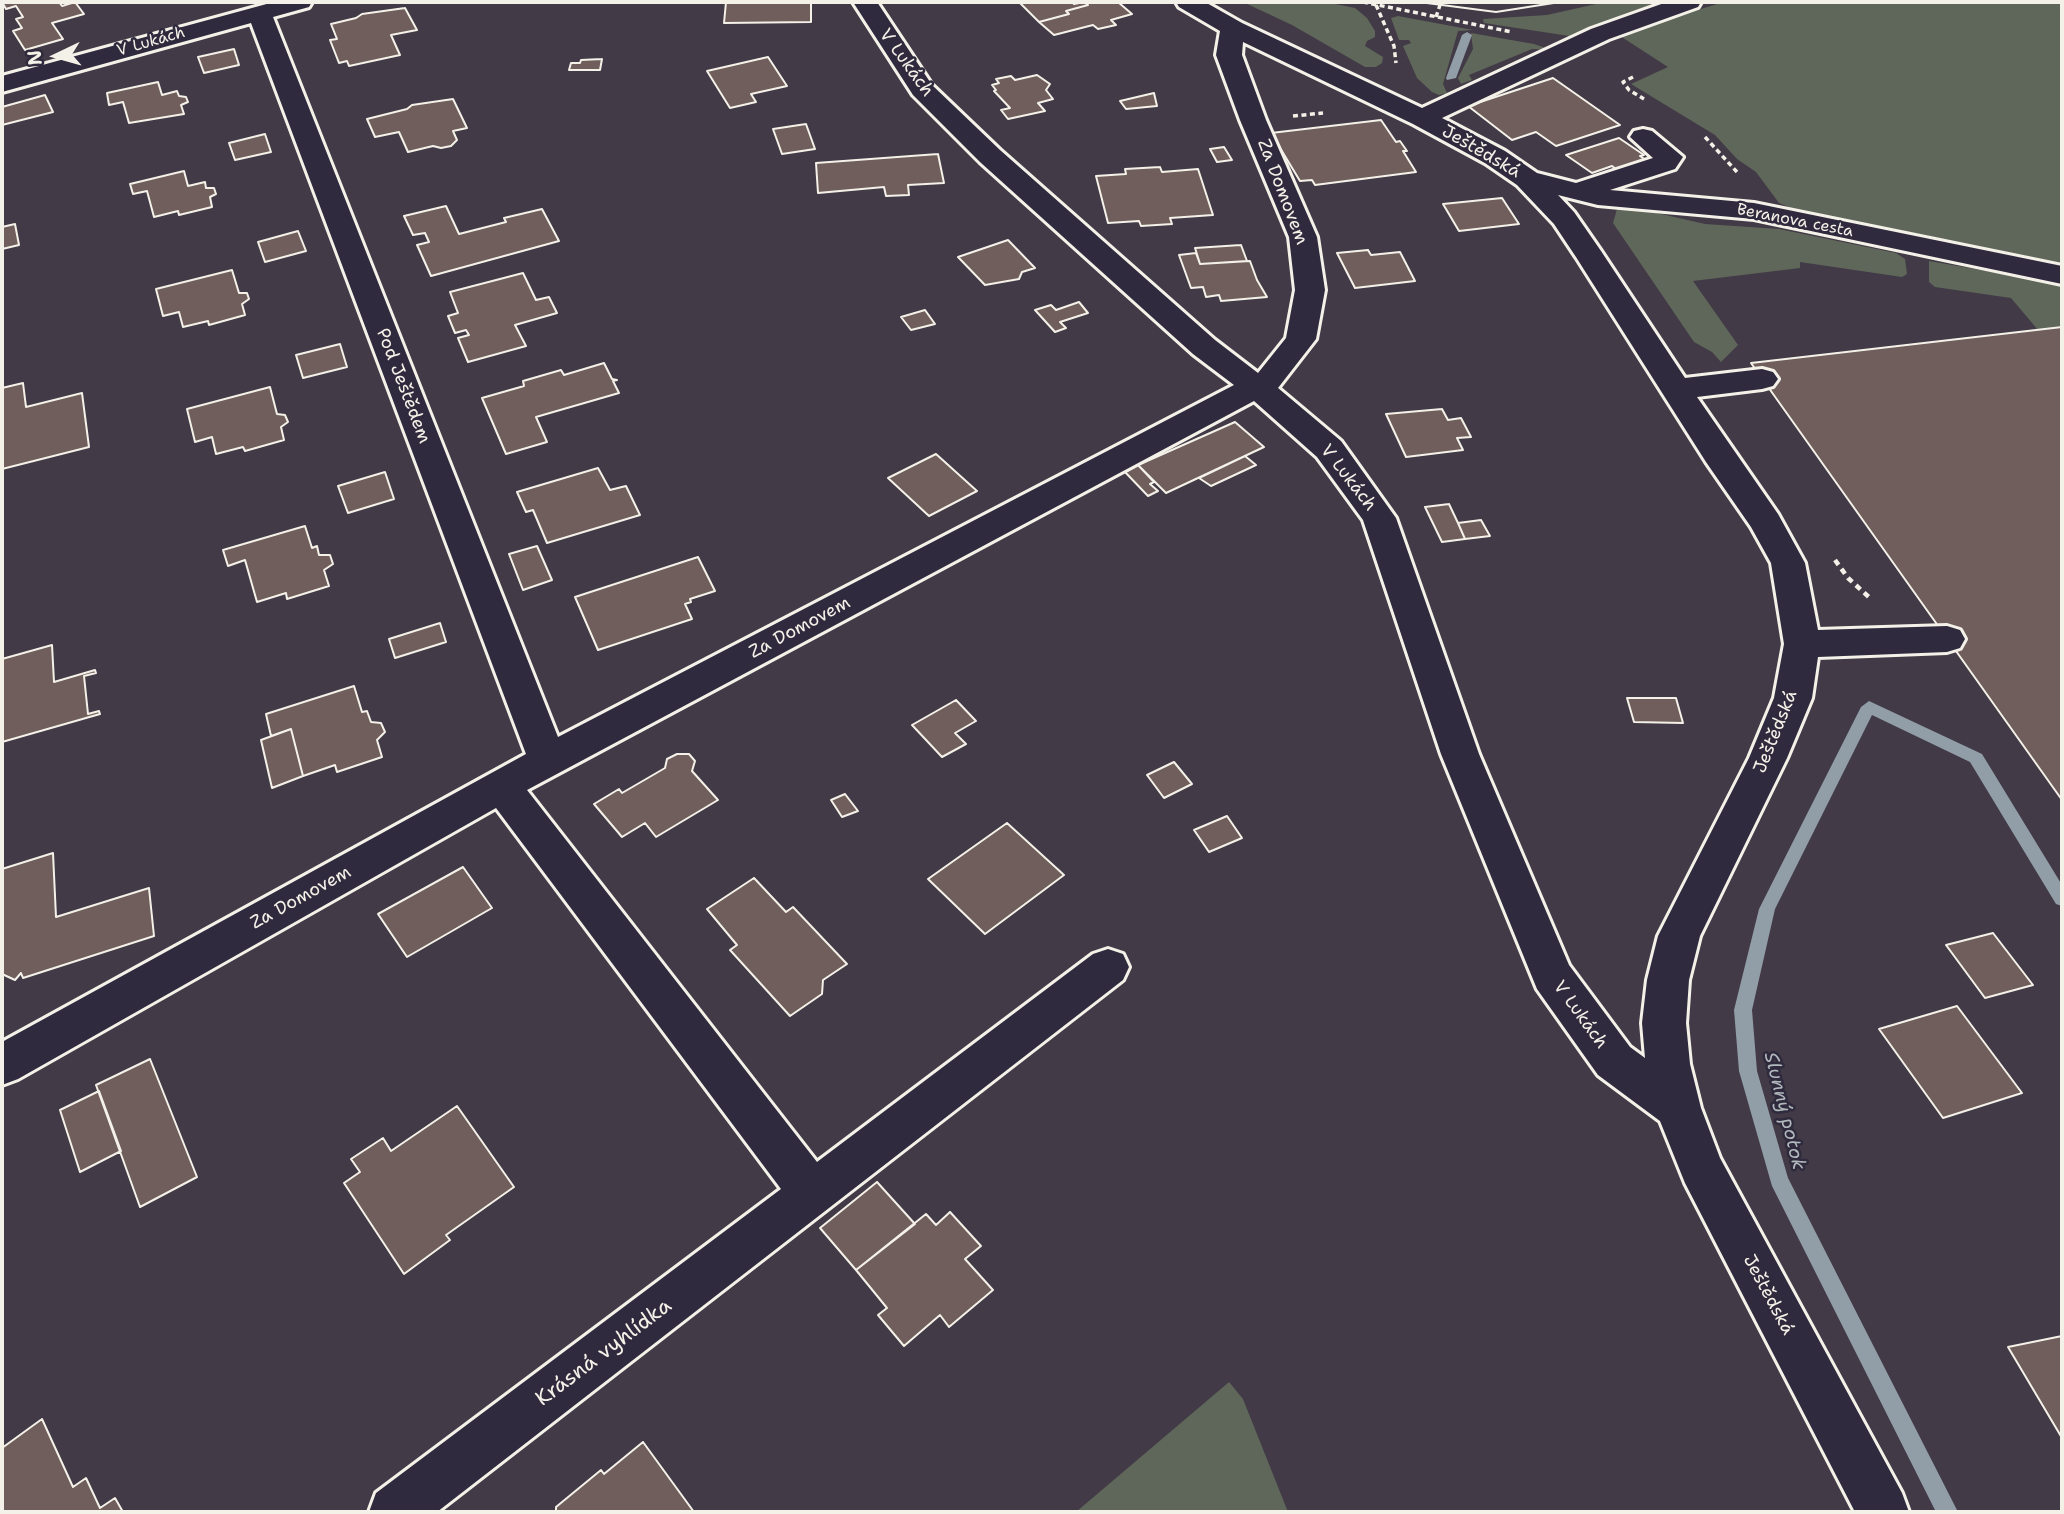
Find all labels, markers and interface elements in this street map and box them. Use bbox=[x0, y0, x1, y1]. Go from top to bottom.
north arrow bbox=[21, 21, 91, 91]
street label: V Lukách bbox=[115, 23, 187, 61]
street label: V Lukách bbox=[874, 25, 938, 101]
text: N bbox=[21, 49, 48, 66]
street label: Ještědská bbox=[1438, 121, 1524, 183]
street label: Za Domovem bbox=[1252, 136, 1312, 248]
street label: Beranova cesta bbox=[1735, 200, 1855, 242]
street label: Pod Ještědem bbox=[371, 325, 435, 447]
street label: V Lukách bbox=[1315, 440, 1381, 516]
street label: Za Domovem bbox=[746, 592, 854, 664]
street label: Ještědská bbox=[1750, 687, 1802, 777]
street label: Za Domovem bbox=[247, 862, 355, 934]
street label: V Lukách bbox=[1548, 977, 1612, 1053]
water label: Slunný potok bbox=[1758, 1050, 1810, 1172]
street label: Ještědská bbox=[1738, 1251, 1798, 1339]
street label: Krásná vyhlídka bbox=[531, 1294, 677, 1412]

